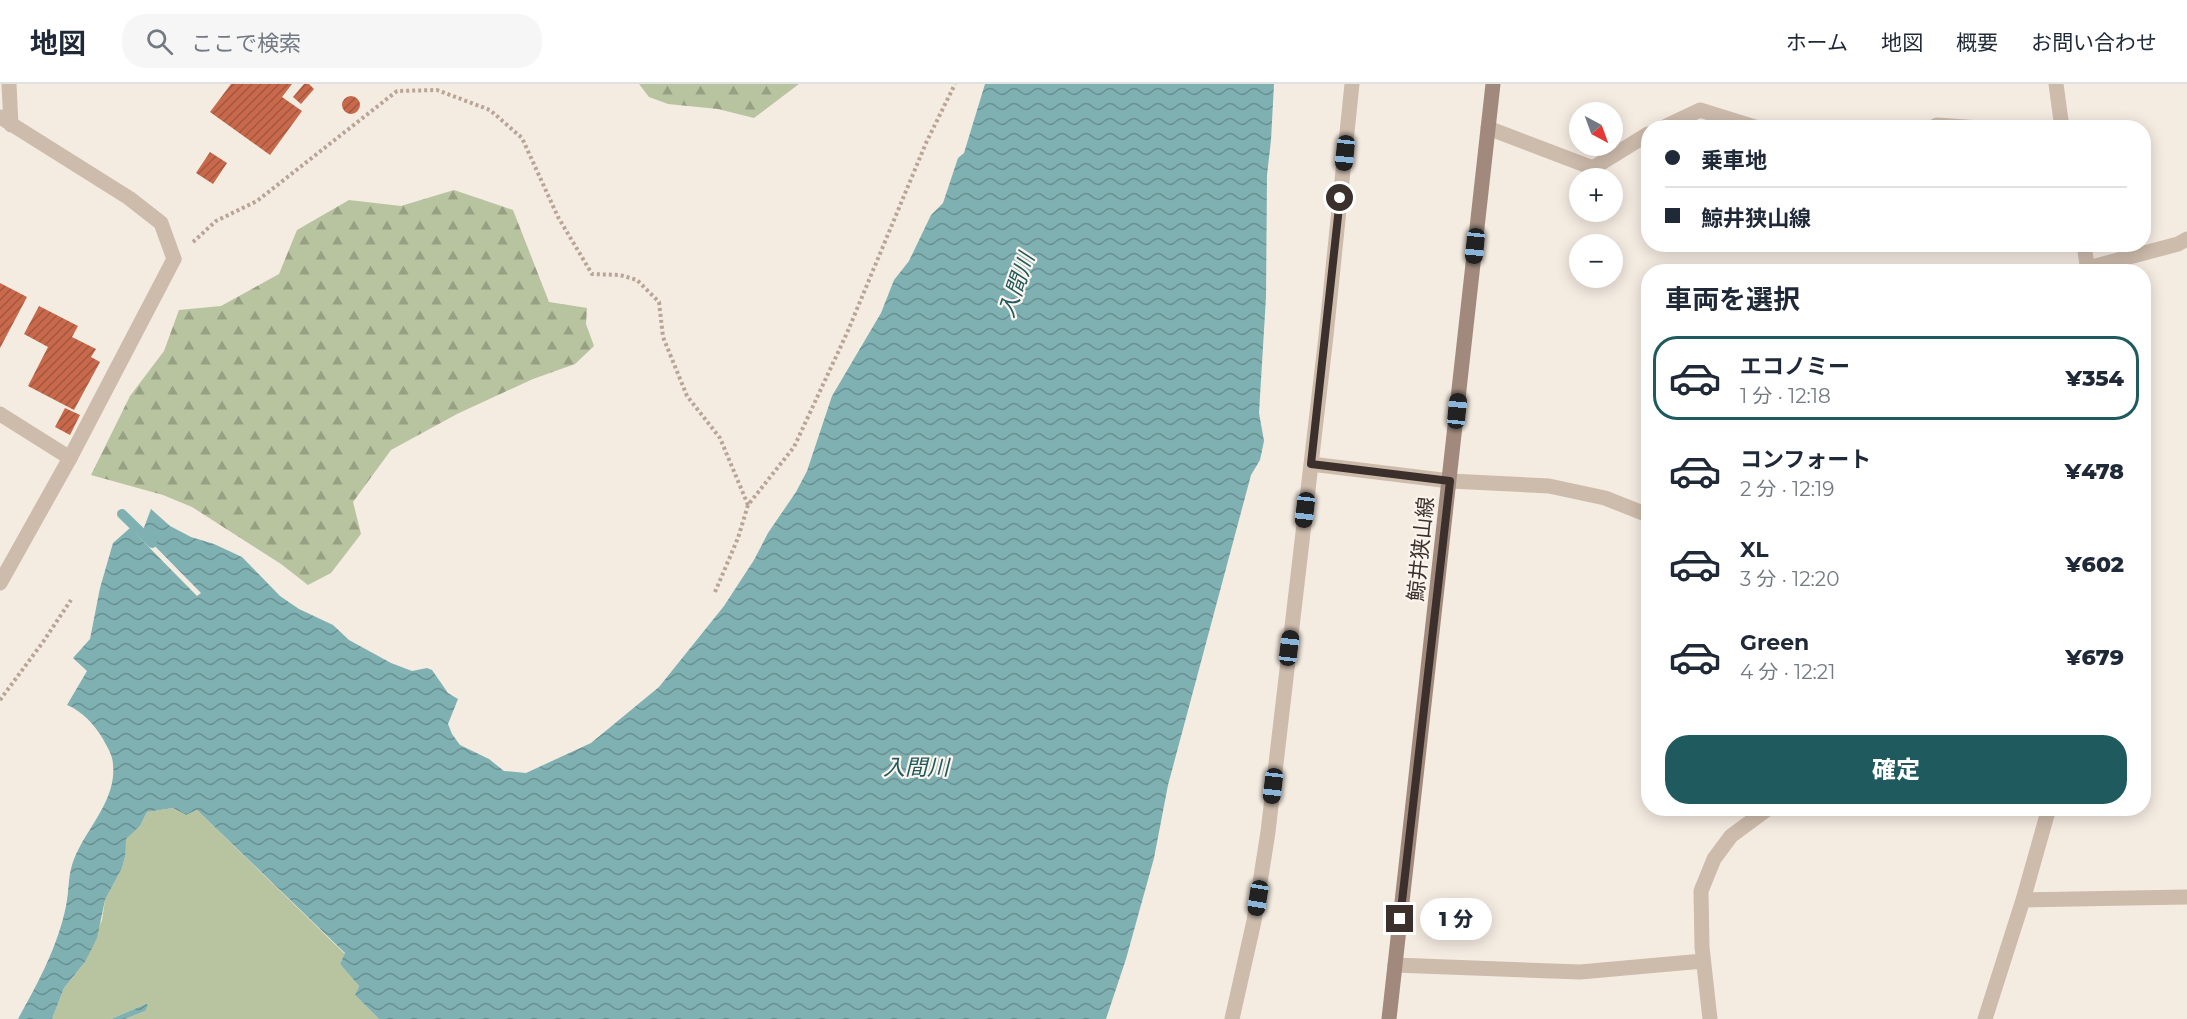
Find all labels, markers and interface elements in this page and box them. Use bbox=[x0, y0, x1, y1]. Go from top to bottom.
search box bbox=[122, 14, 542, 68]
icon: search bbox=[143, 25, 176, 58]
text: 地図 bbox=[30, 26, 86, 60]
text: ここで検索 bbox=[191, 30, 301, 57]
text: ホーム bbox=[1786, 30, 1848, 55]
text: 地図 bbox=[1881, 30, 1923, 55]
text: 概要 bbox=[1956, 30, 1998, 55]
text: お問い合わせ bbox=[2031, 30, 2157, 55]
north arrow bbox=[1569, 102, 1623, 156]
map controls bbox=[1569, 102, 1623, 288]
car bbox=[1334, 134, 1356, 172]
text: 乗車地 bbox=[1701, 147, 1767, 174]
button: + bbox=[1569, 168, 1623, 222]
route start bbox=[1326, 184, 1353, 211]
text: 鯨井狭山線 bbox=[1701, 205, 1811, 232]
car bbox=[1464, 227, 1486, 265]
button: − bbox=[1569, 234, 1623, 288]
water label: 入間川 bbox=[993, 248, 1041, 321]
text: 車両を選択 bbox=[1665, 283, 1800, 316]
icon: car bbox=[1668, 351, 1722, 405]
text: エコノミー bbox=[1740, 353, 1850, 380]
text: ¥354 bbox=[2065, 365, 2124, 392]
text: 1 分 · 12:18 bbox=[1740, 384, 1831, 408]
car bbox=[1446, 392, 1468, 430]
icon: car bbox=[1668, 444, 1722, 498]
text: コンフォート bbox=[1740, 446, 1871, 473]
text: ¥478 bbox=[2065, 458, 2124, 485]
text: 2 分 · 12:19 bbox=[1740, 477, 1834, 501]
car bbox=[1294, 491, 1316, 529]
street label: 鯨井狭山線 bbox=[1403, 495, 1438, 602]
text: XL bbox=[1740, 536, 1769, 563]
icon: car bbox=[1668, 537, 1722, 591]
text: ¥602 bbox=[2065, 551, 2124, 578]
text: 3 分 · 12:20 bbox=[1740, 567, 1839, 591]
car bbox=[1278, 629, 1300, 667]
text: Green bbox=[1740, 629, 1809, 656]
icon: car bbox=[1668, 630, 1722, 684]
text: ¥679 bbox=[2065, 644, 2124, 671]
text: 4 分 · 12:21 bbox=[1740, 660, 1835, 684]
button: 確定 bbox=[1665, 735, 2127, 804]
water label: 入間川 bbox=[883, 754, 951, 781]
car bbox=[1262, 767, 1284, 805]
car bbox=[1246, 879, 1270, 917]
callout: 1 分 bbox=[1421, 898, 1493, 940]
route end bbox=[1386, 905, 1413, 932]
text: 1 分 bbox=[1439, 907, 1473, 931]

